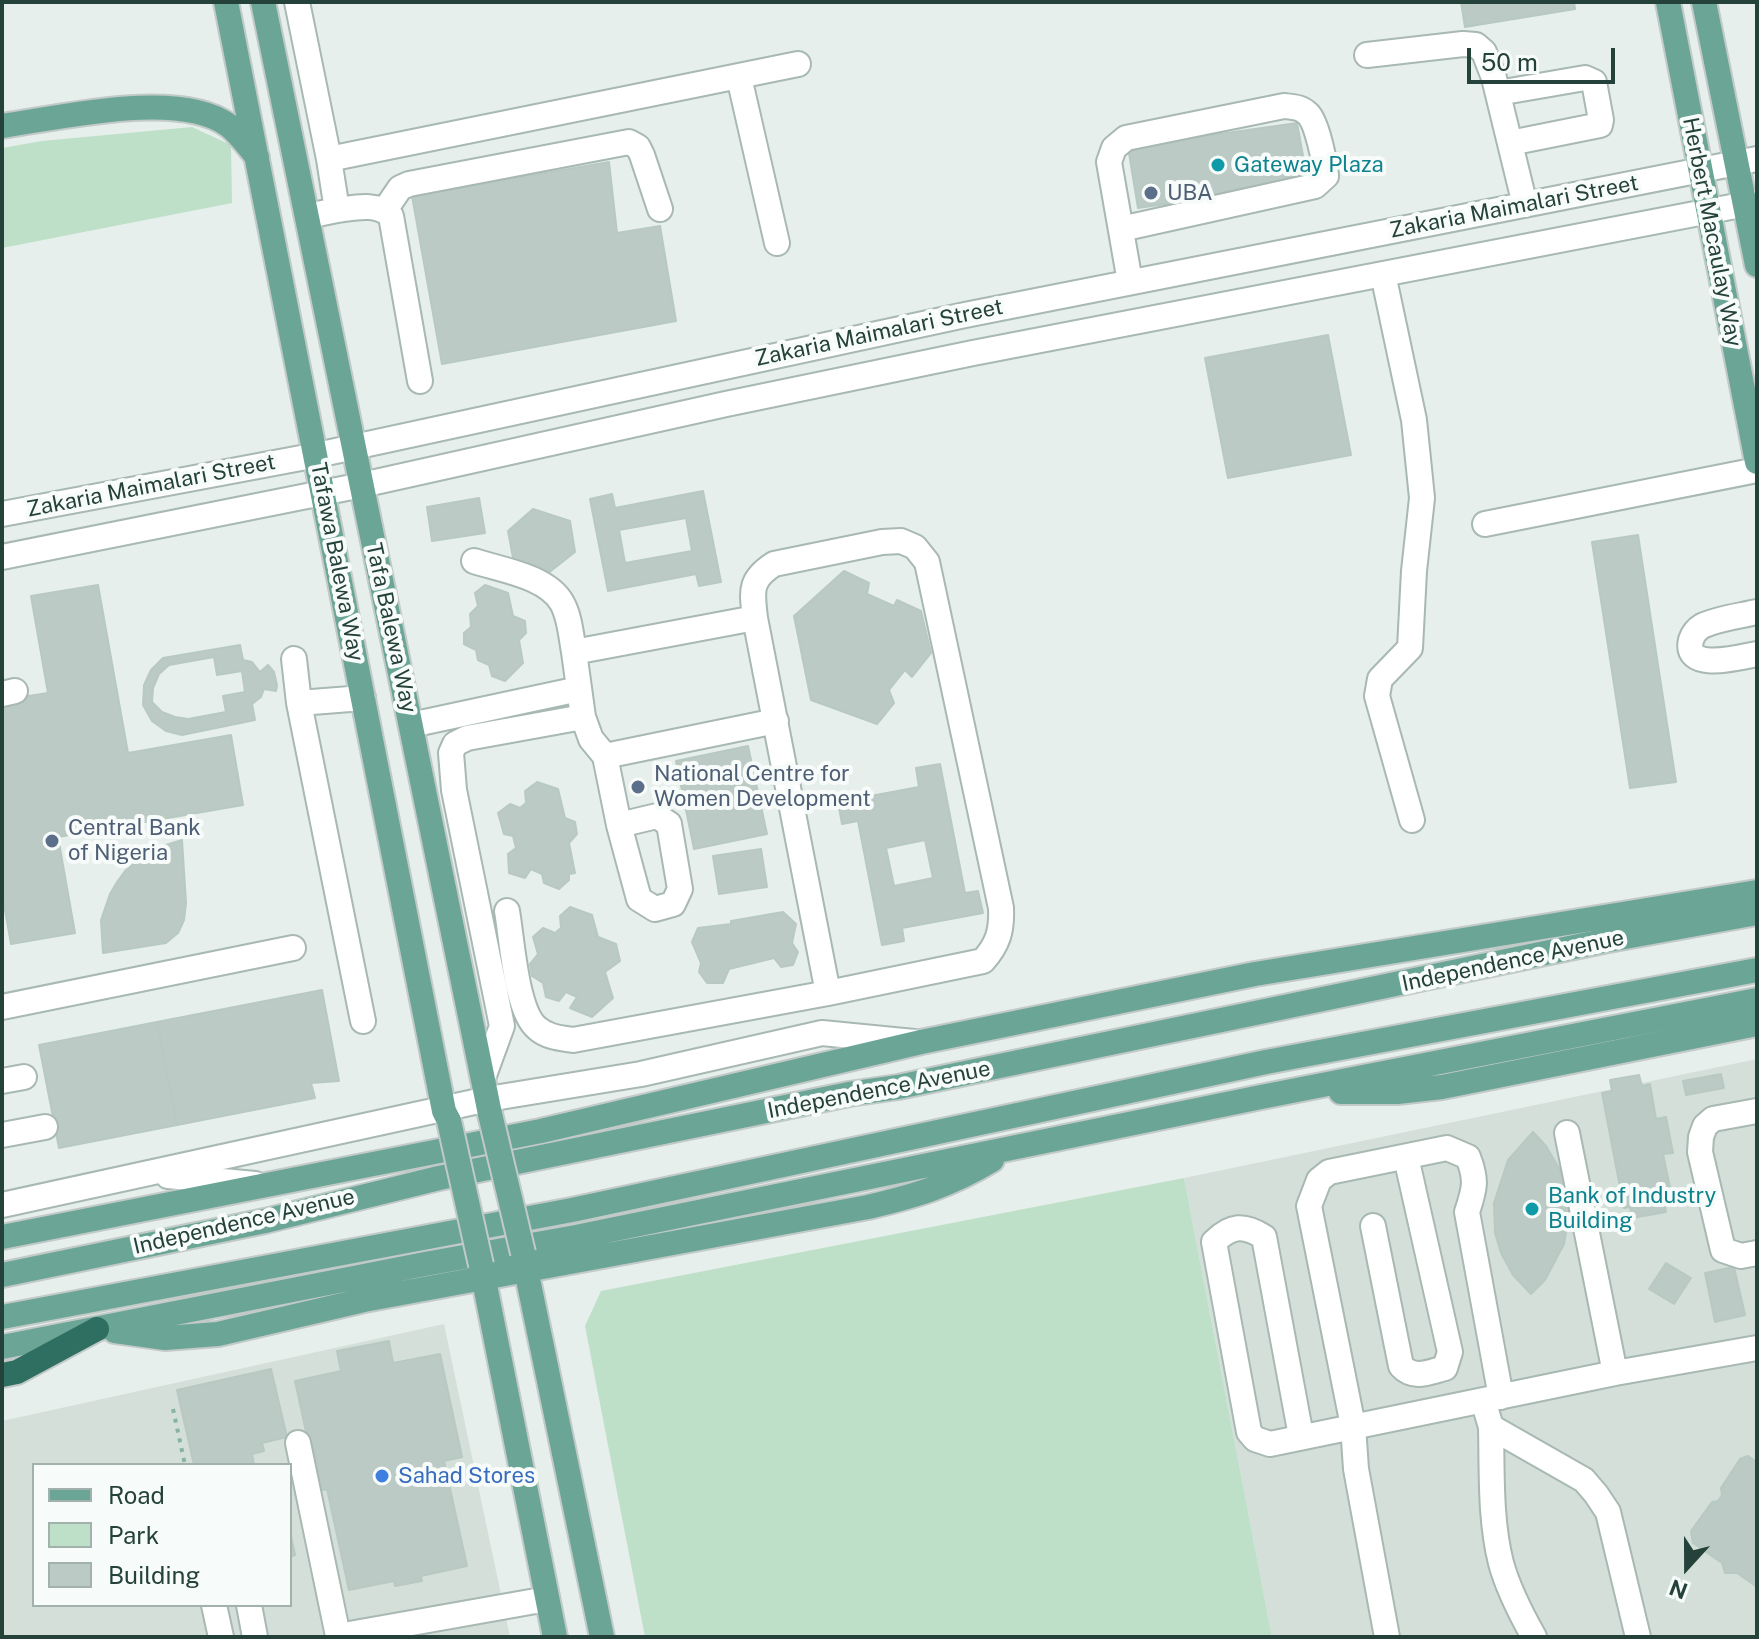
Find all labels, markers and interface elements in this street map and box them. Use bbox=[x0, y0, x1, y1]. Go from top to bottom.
scale bar bbox=[1471, 32, 1619, 82]
text: 50 m bbox=[1481, 48, 1538, 76]
street label: Herbert Macaulay Way bbox=[1677, 115, 1747, 349]
place label: Gateway Plaza bbox=[1234, 152, 1384, 178]
marker: Gateway Plaza bbox=[1209, 156, 1227, 174]
street label: Zakaria Maimalari Street bbox=[1387, 170, 1641, 244]
place label: UBA bbox=[1167, 180, 1213, 206]
marker: UBA bbox=[1142, 184, 1160, 202]
street label: Zakaria Maimalari Street bbox=[753, 294, 1005, 372]
street label: Zakaria Maimalari Street bbox=[24, 449, 278, 523]
street label: Tafawa Balewa Way bbox=[305, 460, 369, 664]
street label: Tafa Balewa Way bbox=[360, 541, 422, 715]
place label: National Centre for Women Development bbox=[654, 761, 871, 812]
marker: National Centre for Women Development bbox=[629, 778, 647, 796]
place label: Central Bank of Nigeria bbox=[68, 815, 201, 866]
marker: Central Bank of Nigeria bbox=[43, 832, 61, 850]
street label: Independence Avenue bbox=[1400, 925, 1626, 997]
street label: Independence Avenue bbox=[765, 1055, 993, 1125]
place label: Bank of Industry Building bbox=[1548, 1183, 1716, 1234]
street label: Independence Avenue bbox=[131, 1184, 357, 1260]
marker: Bank of Industry Building bbox=[1523, 1200, 1541, 1218]
legend bbox=[32, 1463, 292, 1607]
place label: Sahad Stores bbox=[398, 1463, 535, 1489]
marker: Sahad Stores bbox=[373, 1467, 391, 1485]
text: Road bbox=[108, 1481, 165, 1509]
text: Park bbox=[108, 1521, 159, 1549]
north arrow bbox=[1647, 1527, 1727, 1607]
text: Building bbox=[108, 1561, 200, 1589]
text: N bbox=[1666, 1574, 1691, 1605]

